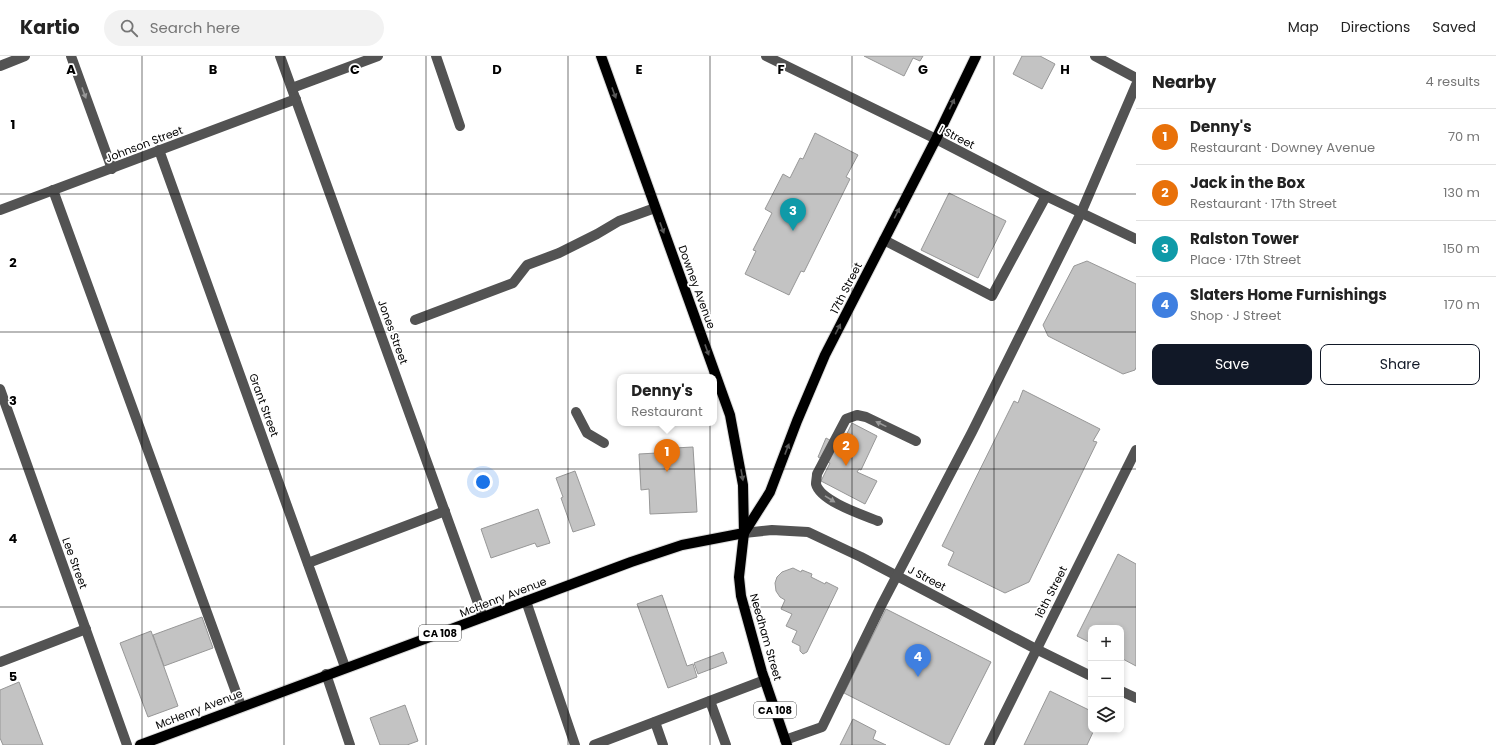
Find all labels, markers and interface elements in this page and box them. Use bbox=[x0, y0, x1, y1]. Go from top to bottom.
search box bbox=[104, 10, 384, 46]
text: Kartio bbox=[20, 14, 80, 41]
icon: search bbox=[118, 17, 140, 39]
text: Search here bbox=[150, 17, 240, 38]
text: Map bbox=[1288, 17, 1319, 37]
text: Directions bbox=[1341, 17, 1410, 37]
text: Saved bbox=[1432, 17, 1476, 37]
text: A bbox=[66, 60, 76, 79]
text: B bbox=[209, 60, 218, 79]
text: C bbox=[350, 60, 360, 79]
text: D bbox=[492, 60, 502, 79]
text: E bbox=[635, 60, 643, 79]
text: F bbox=[777, 60, 785, 79]
text: G bbox=[918, 60, 928, 79]
text: H bbox=[1060, 60, 1070, 79]
text: Nearby bbox=[1152, 70, 1216, 94]
text: 4 results bbox=[1426, 72, 1480, 91]
one-way arrow bbox=[82, 87, 88, 99]
one-way arrow bbox=[611, 87, 617, 99]
one-way arrow bbox=[949, 99, 956, 110]
text: 1 bbox=[11, 115, 15, 134]
text: Denny's bbox=[1190, 116, 1252, 137]
street label: I Street bbox=[937, 121, 977, 153]
street label: Johnson Street bbox=[103, 122, 185, 166]
text: 1 bbox=[1163, 127, 1167, 146]
text: 70 m bbox=[1448, 127, 1480, 146]
text: Restaurant · Downey Avenue bbox=[1190, 138, 1375, 157]
text: Jack in the Box bbox=[1190, 172, 1305, 193]
text: 2 bbox=[1161, 183, 1169, 202]
text: 130 m bbox=[1443, 183, 1480, 202]
text: Restaurant · 17th Street bbox=[1190, 194, 1337, 213]
pin: 3 bbox=[780, 198, 806, 231]
one-way arrow bbox=[894, 208, 901, 219]
one-way arrow bbox=[659, 223, 665, 235]
text: Ralston Tower bbox=[1190, 228, 1299, 249]
text: 3 bbox=[1161, 239, 1169, 258]
text: 150 m bbox=[1443, 239, 1480, 258]
street label: Downey Avenue bbox=[674, 243, 720, 331]
text: Place · 17th Street bbox=[1190, 250, 1301, 269]
text: 2 bbox=[9, 253, 17, 272]
street label: 17th Street bbox=[826, 260, 866, 316]
text: Slaters Home Furnishings bbox=[1190, 284, 1387, 305]
text: 4 bbox=[1161, 295, 1169, 314]
text: 170 m bbox=[1444, 295, 1480, 314]
street label: Jones Street bbox=[374, 297, 412, 367]
text: Shop · J Street bbox=[1190, 306, 1281, 325]
one-way arrow bbox=[835, 323, 841, 335]
button: Save bbox=[1152, 344, 1312, 385]
button: Share bbox=[1320, 344, 1480, 385]
one-way arrow bbox=[704, 345, 710, 357]
street label: Grant Street bbox=[245, 371, 283, 439]
popup bbox=[617, 374, 717, 426]
text: Denny's bbox=[631, 380, 693, 401]
text: 3 bbox=[9, 391, 17, 410]
text: Restaurant bbox=[631, 402, 703, 421]
one-way arrow bbox=[875, 421, 886, 427]
pin: 2 bbox=[833, 433, 859, 466]
pin: 1 bbox=[654, 439, 680, 472]
one-way arrow bbox=[784, 442, 790, 454]
one-way arrow bbox=[739, 469, 745, 481]
your location bbox=[473, 472, 493, 492]
one-way arrow bbox=[825, 495, 835, 503]
text: 4 bbox=[9, 529, 18, 548]
street label: Lee Street bbox=[58, 535, 92, 591]
street label: J Street bbox=[905, 561, 949, 595]
street label: 16th Street bbox=[1031, 563, 1071, 621]
street label: McHenry Avenue bbox=[457, 573, 549, 621]
street label: Needham Street bbox=[746, 592, 786, 682]
road number: CA 108 bbox=[419, 625, 461, 641]
map controls bbox=[1088, 625, 1124, 733]
button: + bbox=[1088, 625, 1124, 661]
pin: 4 bbox=[905, 644, 931, 677]
button: − bbox=[1088, 661, 1124, 697]
text: 5 bbox=[9, 667, 17, 686]
street label: McHenry Avenue bbox=[153, 685, 245, 733]
button: layers bbox=[1088, 697, 1124, 733]
road number: CA 108 bbox=[754, 702, 796, 718]

